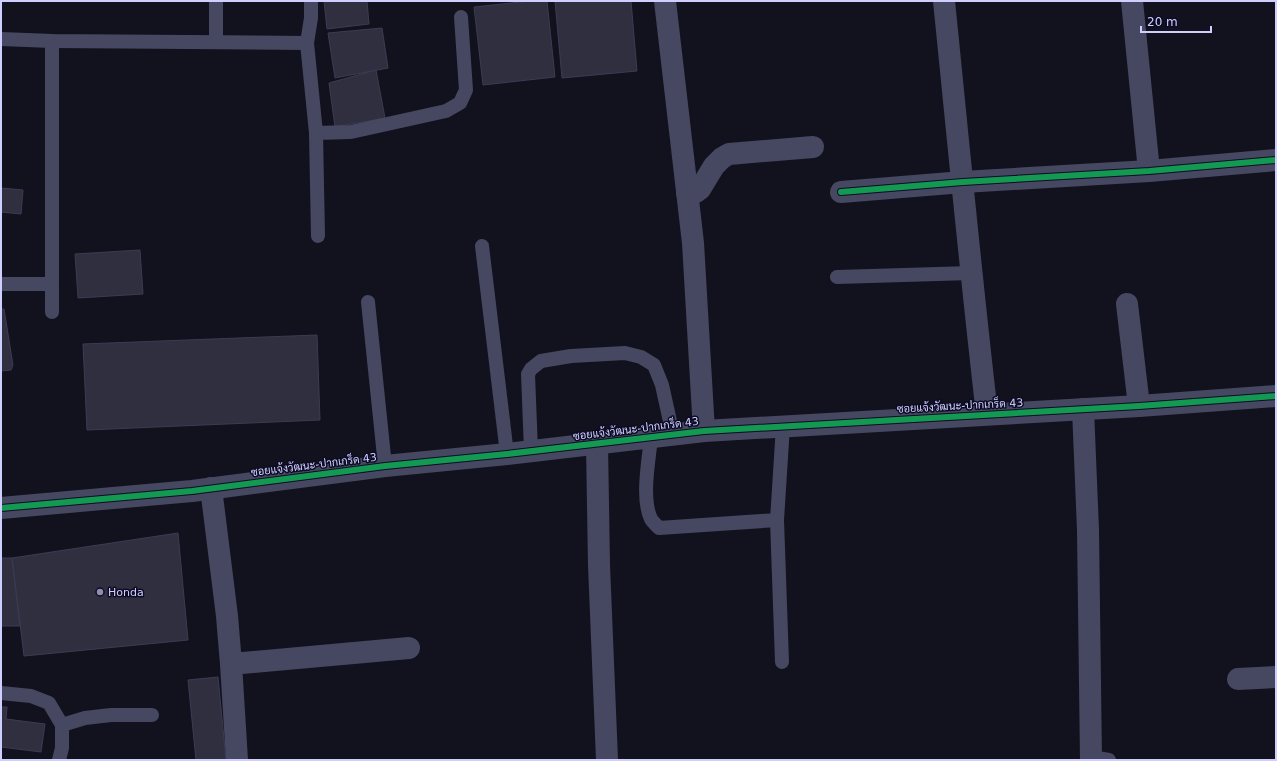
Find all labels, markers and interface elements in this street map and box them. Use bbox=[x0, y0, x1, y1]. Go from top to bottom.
scale bar bbox=[1141, 8, 1211, 34]
text: 20 m bbox=[1147, 15, 1178, 29]
street label: ซอยแจ้งวัฒนะ-ปากเกร็ด 43 bbox=[896, 393, 1024, 416]
street label: ซอยแจ้งวัฒนะ-ปากเกร็ด 43 bbox=[572, 412, 700, 443]
street label: ซอยแจ้งวัฒนะ-ปากเกร็ด 43 bbox=[250, 448, 378, 479]
place label: Honda bbox=[108, 586, 144, 599]
marker: Honda bbox=[95, 587, 105, 597]

